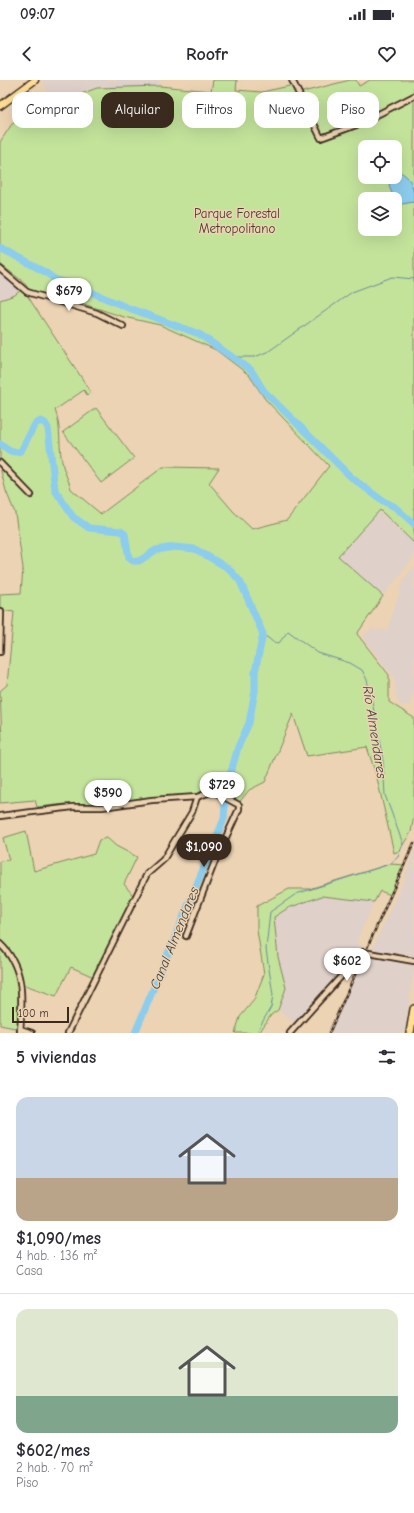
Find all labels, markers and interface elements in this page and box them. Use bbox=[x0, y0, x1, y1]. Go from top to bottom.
text: 09:07 bbox=[20, 5, 55, 23]
icon: back bbox=[16, 43, 38, 65]
icon: heart bbox=[376, 43, 398, 65]
text: Roofr bbox=[186, 44, 228, 65]
chip: Comprar bbox=[12, 92, 93, 128]
chip: Alquilar bbox=[101, 92, 174, 128]
chip: Filtros bbox=[182, 92, 246, 128]
chip: Nuevo bbox=[254, 92, 319, 128]
chip: Piso bbox=[327, 92, 379, 128]
map controls bbox=[358, 140, 402, 236]
button: locate bbox=[358, 140, 402, 184]
button: layers bbox=[358, 192, 402, 236]
park label: Parque Forestal Metropolitano bbox=[194, 206, 280, 236]
pin: $679 bbox=[45, 278, 93, 312]
text: $679 bbox=[55, 283, 83, 298]
water label: Río Almendares bbox=[359, 684, 390, 780]
pin: $729 bbox=[198, 772, 246, 806]
text: $729 bbox=[209, 777, 235, 792]
pin: $590 bbox=[84, 780, 132, 814]
text: $590 bbox=[94, 785, 122, 800]
pin: $1,090 bbox=[171, 834, 237, 868]
text: $1,090 bbox=[185, 839, 223, 854]
water label: Canal Almendares bbox=[146, 884, 203, 992]
pin: $602 bbox=[323, 948, 371, 982]
text: $602 bbox=[333, 953, 361, 968]
scale bar bbox=[12, 1005, 69, 1024]
text: 100 m bbox=[18, 1007, 49, 1020]
icon: filters bbox=[376, 1046, 398, 1068]
text: 5 viviendas bbox=[16, 1048, 96, 1067]
icon: home bbox=[171, 1123, 243, 1195]
text: $1,090/mes bbox=[16, 1229, 101, 1248]
text: 4 hab. · 136 m² bbox=[16, 1248, 97, 1263]
text: Casa bbox=[16, 1263, 43, 1278]
icon: home bbox=[171, 1335, 243, 1407]
text: $602/mes bbox=[16, 1441, 90, 1460]
text: 2 hab. · 70 m² bbox=[16, 1460, 93, 1475]
text: Piso bbox=[16, 1475, 38, 1490]

